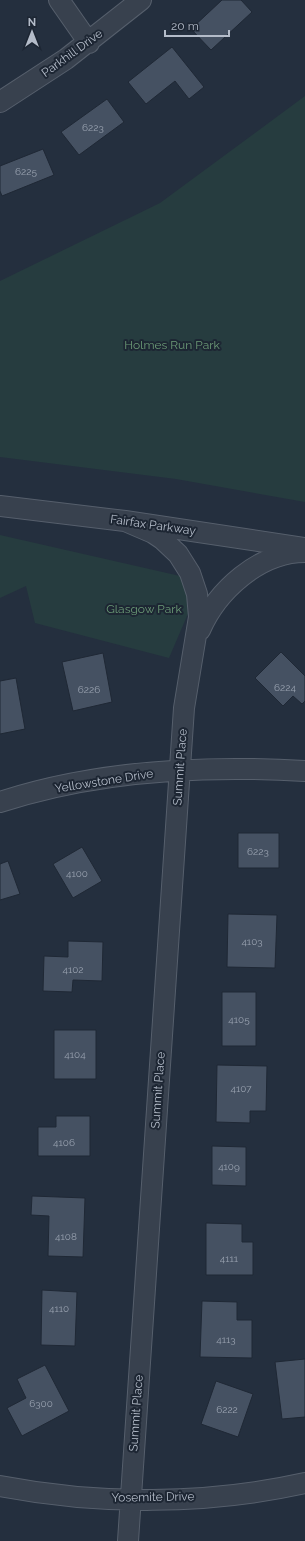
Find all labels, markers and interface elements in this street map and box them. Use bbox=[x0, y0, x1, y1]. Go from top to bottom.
north arrow bbox=[12, 12, 52, 52]
scale bar bbox=[165, 12, 229, 38]
text: N bbox=[28, 16, 36, 29]
text: 20 m bbox=[171, 19, 199, 33]
street label: Parkhill Drive bbox=[39, 26, 105, 80]
house number: 6223 bbox=[82, 122, 104, 133]
house number: 6225 bbox=[15, 166, 37, 177]
park label: Holmes Run Park bbox=[124, 338, 220, 352]
street label: Fairfax Parkway bbox=[109, 512, 197, 538]
park label: Glasgow Park bbox=[106, 602, 182, 616]
house number: 6224 bbox=[274, 682, 296, 693]
house number: 6226 bbox=[78, 684, 100, 695]
street label: Summit Place bbox=[170, 728, 190, 806]
street label: Yellowstone Drive bbox=[54, 766, 154, 796]
house number: 6223 bbox=[247, 846, 269, 857]
house number: 4100 bbox=[66, 868, 88, 879]
house number: 4103 bbox=[241, 936, 263, 947]
house number: 4102 bbox=[62, 964, 84, 975]
house number: 4105 bbox=[228, 1014, 250, 1025]
house number: 4104 bbox=[64, 1049, 86, 1060]
street label: Summit Place bbox=[148, 1051, 168, 1129]
house number: 4107 bbox=[230, 1083, 252, 1094]
house number: 4106 bbox=[53, 1137, 75, 1148]
house number: 4109 bbox=[218, 1161, 240, 1172]
house number: 4108 bbox=[55, 1231, 77, 1242]
house number: 4111 bbox=[220, 1253, 239, 1264]
house number: 4110 bbox=[49, 1303, 69, 1314]
house number: 4113 bbox=[216, 1334, 236, 1345]
street label: Summit Place bbox=[126, 1374, 146, 1452]
house number: 6300 bbox=[29, 1398, 53, 1409]
house number: 6222 bbox=[216, 1404, 238, 1415]
street label: Yosemite Drive bbox=[111, 1489, 195, 1505]

